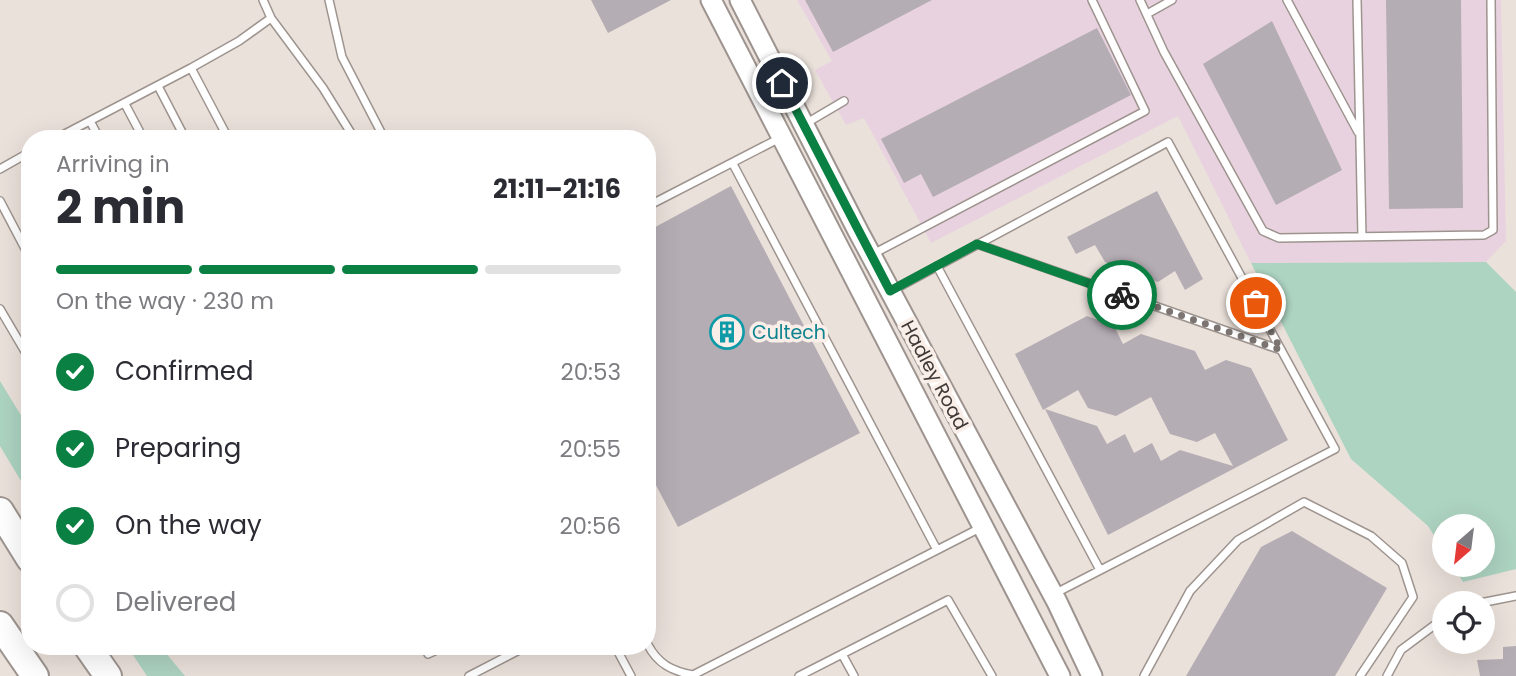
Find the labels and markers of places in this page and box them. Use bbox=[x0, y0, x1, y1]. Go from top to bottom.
pin bbox=[752, 53, 812, 113]
pin bbox=[1226, 273, 1286, 333]
building icon: Cultech bbox=[708, 313, 746, 351]
place label: Cultech bbox=[752, 319, 826, 346]

